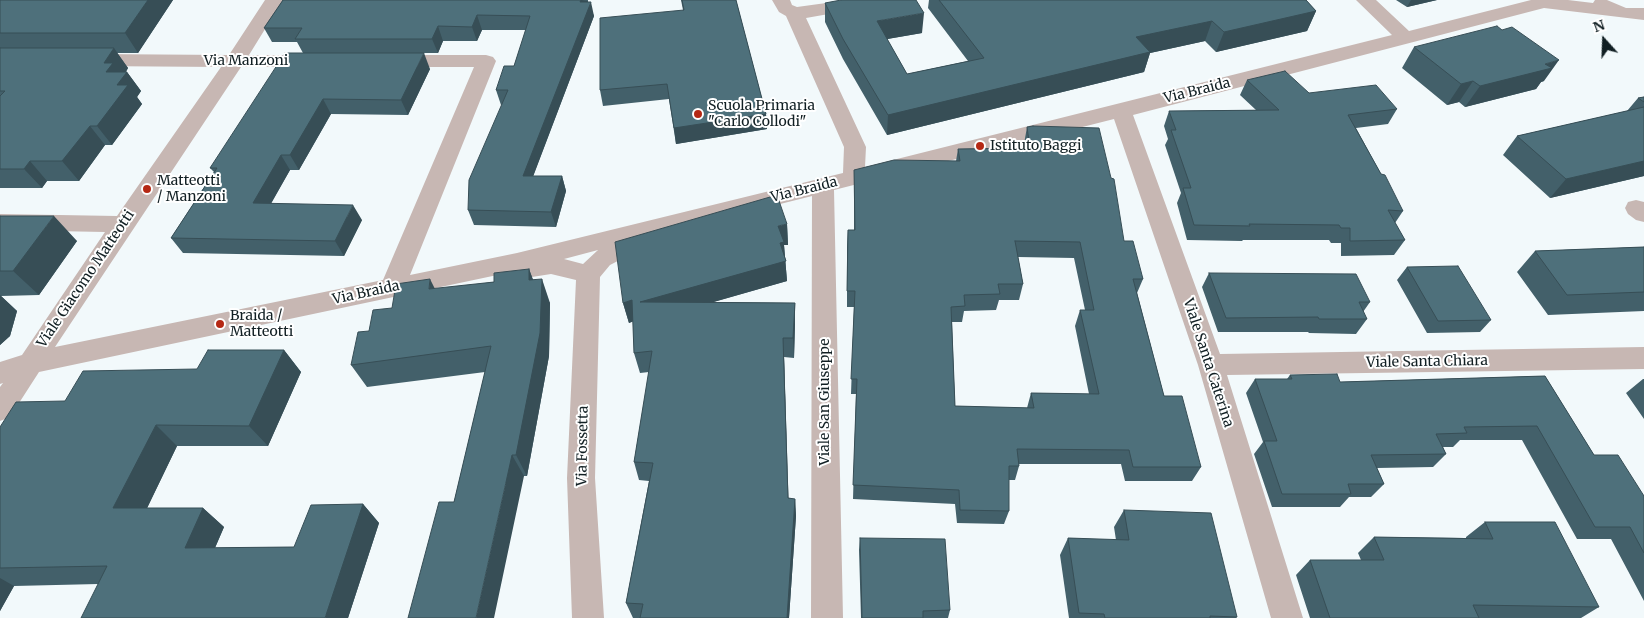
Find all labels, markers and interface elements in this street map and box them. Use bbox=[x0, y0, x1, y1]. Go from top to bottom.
north arrow bbox=[1579, 15, 1629, 65]
text: N bbox=[1591, 16, 1607, 36]
street label: Via Manzoni bbox=[204, 53, 288, 69]
street label: Via Braida bbox=[1162, 75, 1232, 107]
place label: Scuola Primaria "Carlo Collodi" bbox=[708, 98, 815, 130]
marker: Scuola Primaria "Carlo Collodi" bbox=[692, 108, 704, 120]
place label: Istituto Baggi bbox=[990, 138, 1081, 154]
marker: Istituto Baggi bbox=[974, 140, 986, 152]
place label: Matteotti / Manzoni bbox=[157, 173, 226, 206]
street label: Via Braida bbox=[769, 174, 839, 206]
marker: Matteotti / Manzoni bbox=[141, 183, 153, 195]
street label: Viale Giacomo Matteotti bbox=[34, 207, 138, 351]
street label: Via Braida bbox=[331, 278, 401, 308]
street label: Viale Santa Caterina bbox=[1179, 296, 1237, 430]
place label: Braida / Matteotti bbox=[230, 308, 293, 341]
marker: Braida / Matteotti bbox=[214, 318, 226, 330]
street label: Viale San Giuseppe bbox=[817, 338, 833, 466]
street label: Viale Santa Chiara bbox=[1366, 353, 1488, 371]
street label: Via Fossetta bbox=[574, 406, 592, 486]

